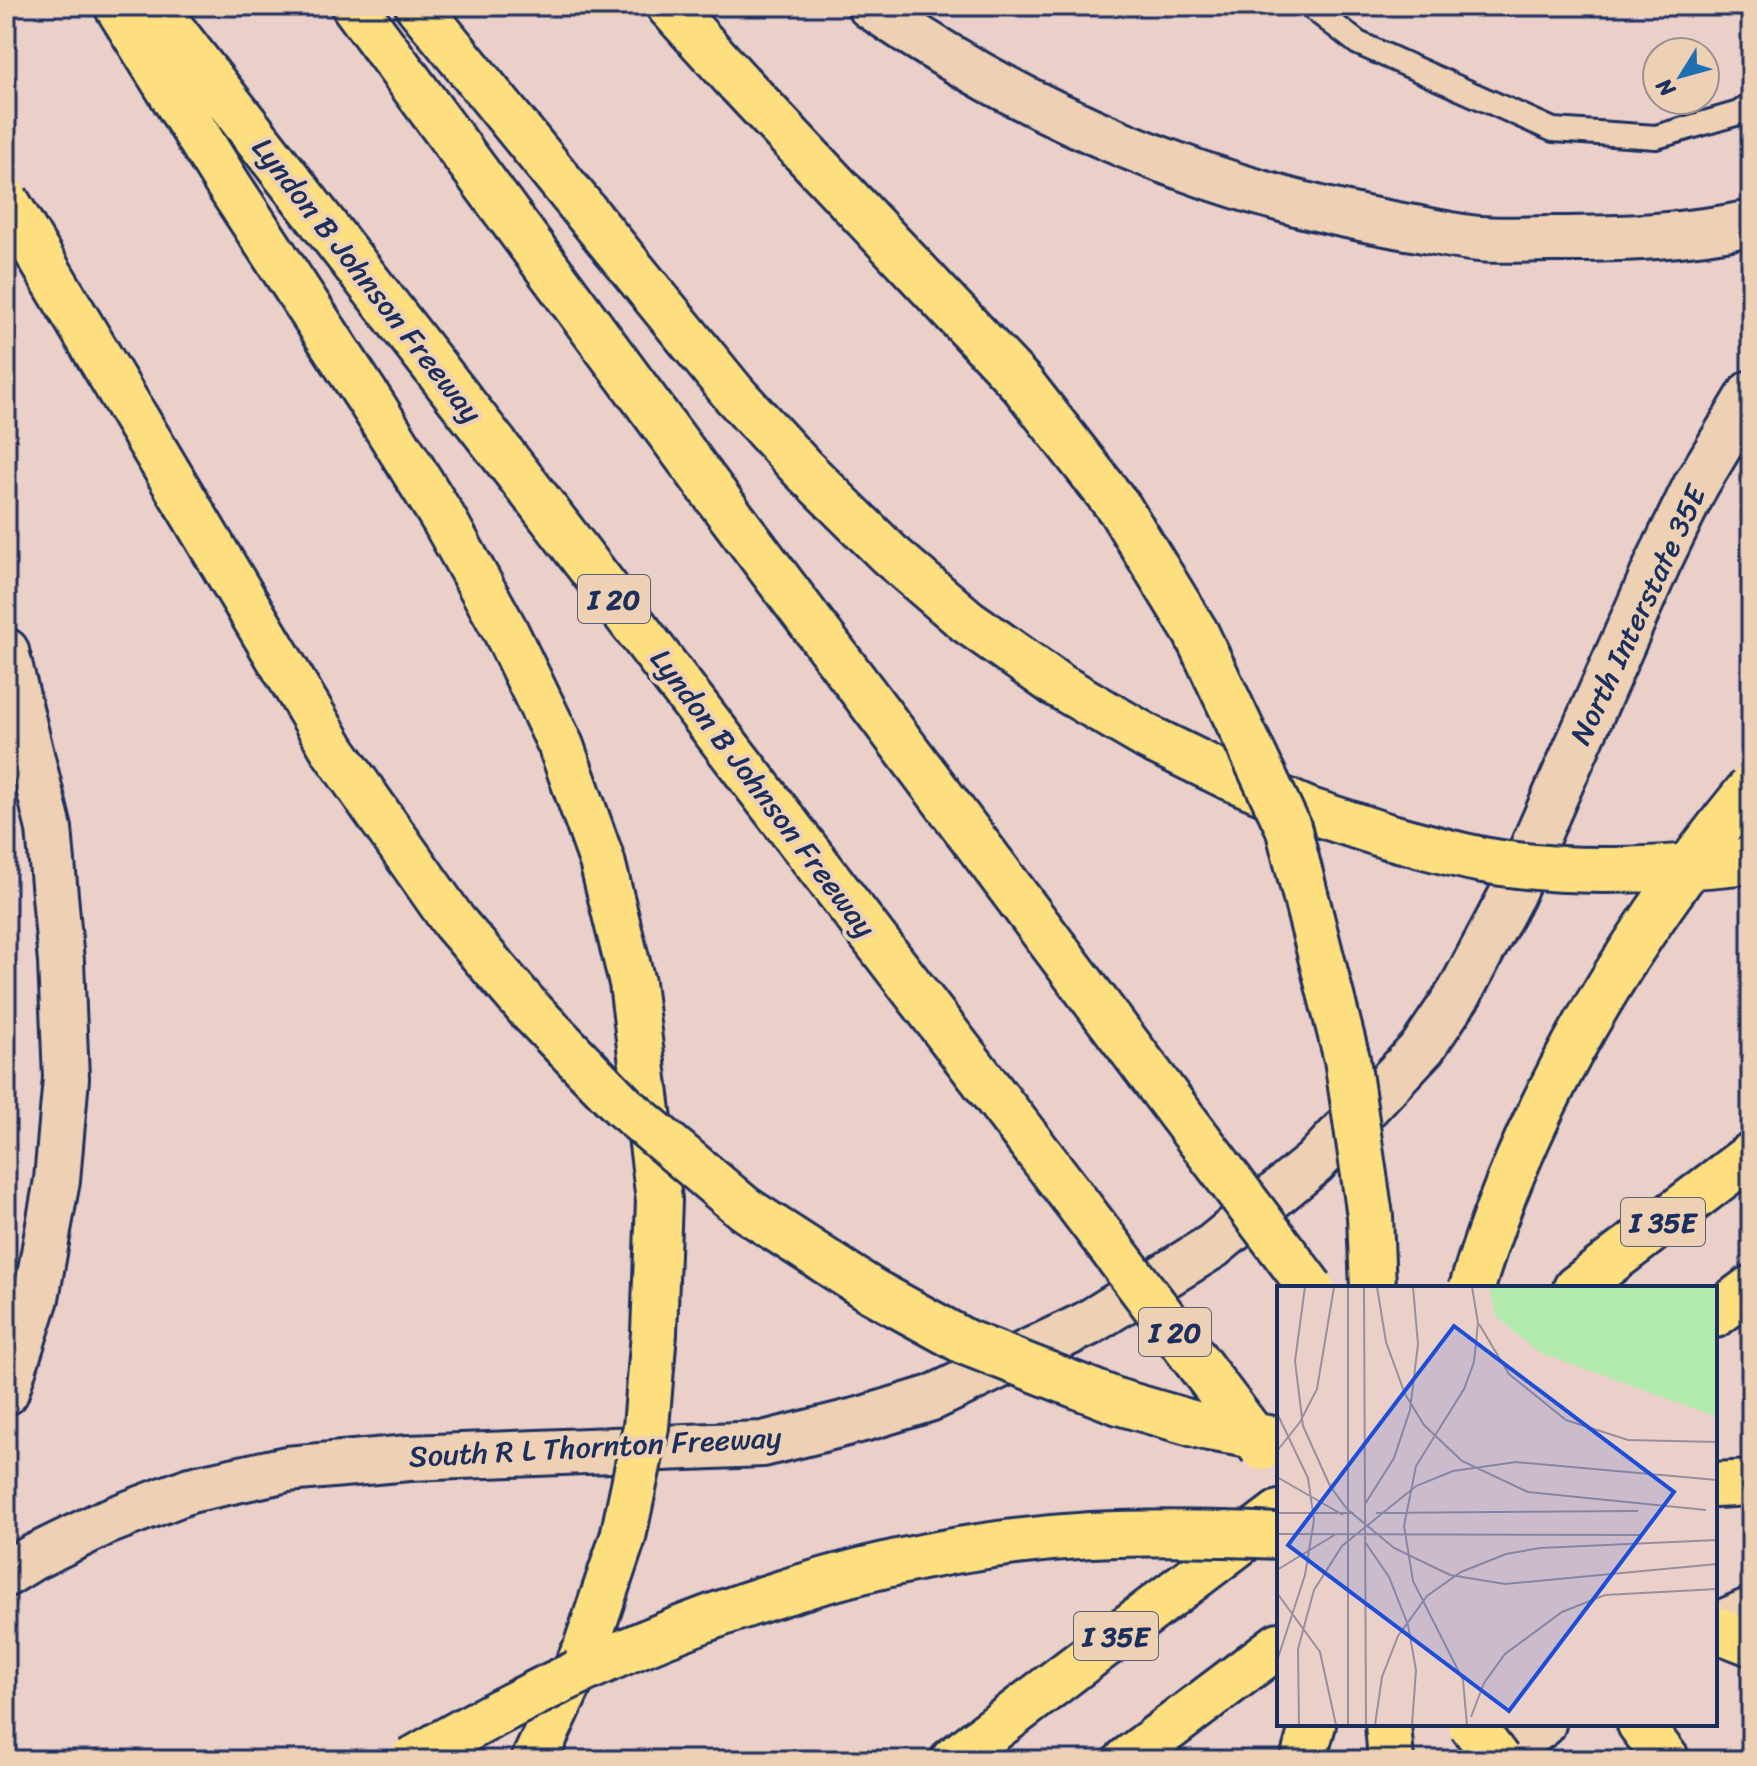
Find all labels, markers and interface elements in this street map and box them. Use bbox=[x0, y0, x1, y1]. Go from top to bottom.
north arrow bbox=[1641, 36, 1721, 116]
text: N bbox=[1645, 69, 1686, 106]
street label: Lyndon B Johnson Freeway bbox=[237, 125, 497, 436]
street label: North Interstate 35E bbox=[1554, 474, 1723, 754]
road number: I 20 bbox=[578, 575, 650, 623]
street label: Lyndon B Johnson Freeway bbox=[635, 636, 891, 950]
road number: I 35E bbox=[1621, 1198, 1705, 1246]
inset map bbox=[1277, 1286, 1717, 1726]
road number: I 20 bbox=[1139, 1308, 1211, 1356]
street label: South R L Thornton Freeway bbox=[407, 1410, 783, 1484]
road number: I 35E bbox=[1074, 1612, 1158, 1660]

